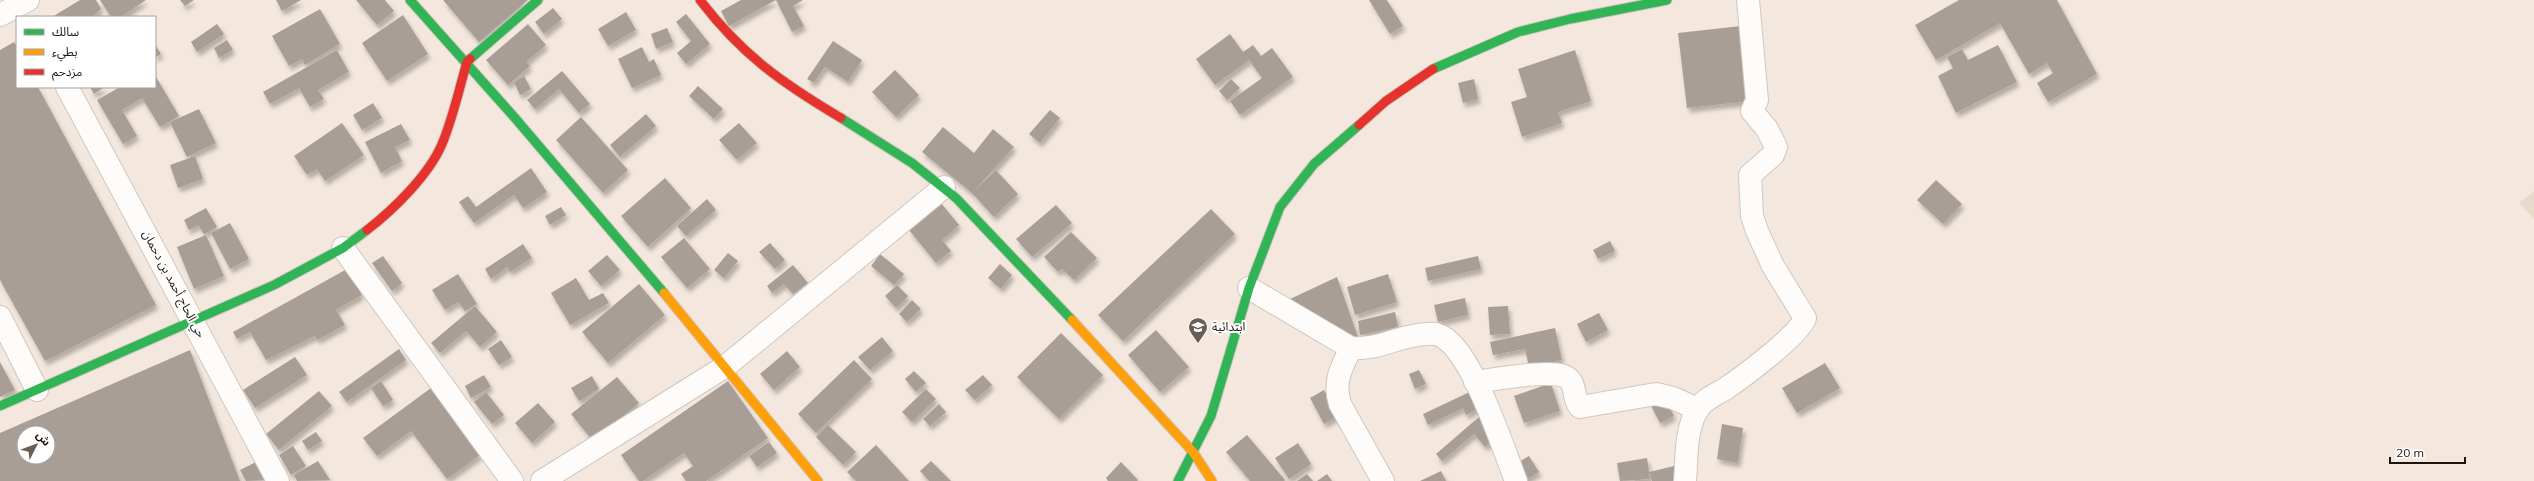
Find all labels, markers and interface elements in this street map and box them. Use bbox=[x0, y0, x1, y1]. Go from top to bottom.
legend bbox=[16, 16, 156, 88]
text: سالك bbox=[52, 24, 79, 39]
text: بطيء bbox=[52, 44, 78, 62]
text: مزدحم bbox=[52, 64, 82, 81]
street label: حي الحاج أحمد بن دحمان bbox=[137, 227, 209, 342]
school or university icon: ابتدائية bbox=[1187, 316, 1209, 344]
place label: ابتدائية bbox=[1212, 319, 1245, 334]
north arrow bbox=[16, 425, 56, 465]
text: ش bbox=[33, 428, 54, 449]
scale bar bbox=[2390, 439, 2465, 465]
text: 20 m bbox=[2396, 445, 2424, 460]

